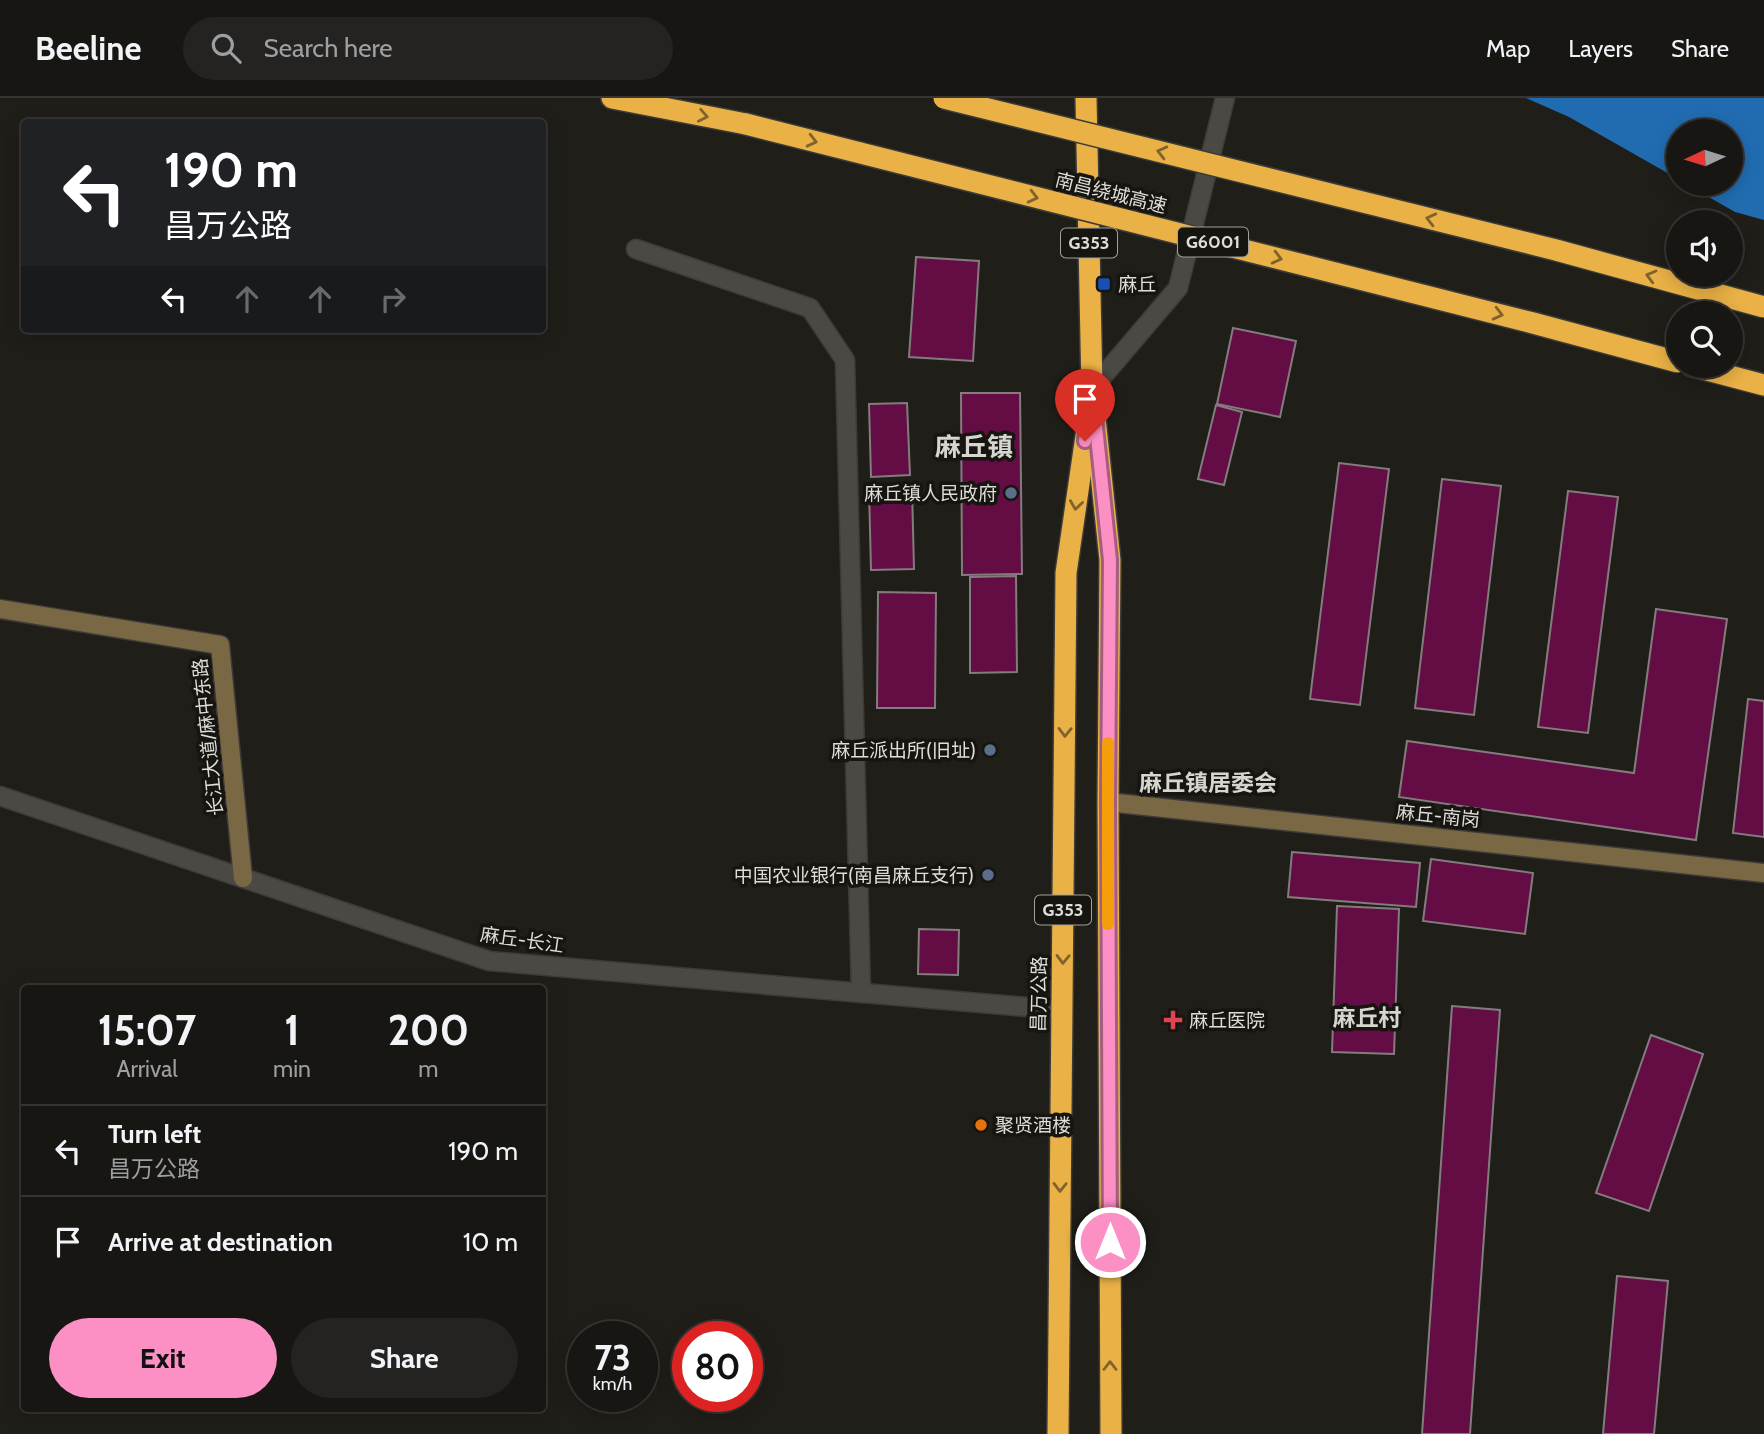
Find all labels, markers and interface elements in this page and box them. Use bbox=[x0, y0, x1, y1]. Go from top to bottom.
search box bbox=[183, 17, 673, 80]
text: Beeline bbox=[35, 28, 141, 68]
icon: search bbox=[207, 29, 245, 67]
text: Search here bbox=[263, 32, 393, 64]
text: Map bbox=[1486, 34, 1530, 63]
text: Layers bbox=[1568, 34, 1633, 63]
text: Share bbox=[1671, 34, 1729, 63]
one-way arrow bbox=[697, 107, 709, 122]
north arrow bbox=[1666, 119, 1743, 196]
map controls bbox=[1666, 119, 1743, 378]
one-way arrow bbox=[806, 133, 818, 147]
text: 190 m bbox=[164, 140, 298, 199]
one-way arrow bbox=[1156, 146, 1168, 160]
icon: left bbox=[49, 147, 140, 238]
street label: 南昌绕城高速 bbox=[1053, 168, 1169, 218]
one-way arrow bbox=[1027, 189, 1039, 203]
text: 昌万公路 bbox=[164, 206, 292, 245]
button: sound bbox=[1666, 210, 1743, 287]
one-way arrow bbox=[1425, 213, 1437, 227]
road number: G353 bbox=[1061, 228, 1117, 258]
road number: G6001 bbox=[1178, 228, 1248, 257]
one-way arrow bbox=[1271, 250, 1283, 264]
one-way arrow bbox=[1645, 270, 1657, 284]
place label: 麻丘 bbox=[1118, 273, 1156, 296]
marker: 麻丘 bbox=[1096, 276, 1112, 292]
icon: left bbox=[155, 280, 193, 318]
icon: ahead bbox=[228, 280, 266, 318]
icon: ahead bbox=[301, 280, 339, 318]
icon: right bbox=[374, 280, 412, 318]
button: search bbox=[1666, 301, 1743, 378]
one-way arrow bbox=[1492, 306, 1504, 320]
pin bbox=[1055, 369, 1115, 441]
icon: arrive bbox=[1066, 380, 1104, 418]
district label: 麻丘镇 bbox=[935, 431, 1013, 463]
place label: 麻丘镇人民政府 bbox=[864, 482, 997, 505]
marker: 麻丘镇人民政府 bbox=[1003, 485, 1019, 501]
one-way arrow bbox=[1069, 499, 1084, 511]
street label: 长江大道/麻中东路 bbox=[188, 657, 228, 817]
one-way arrow bbox=[1057, 727, 1073, 737]
place label: 麻丘派出所(旧址) bbox=[831, 739, 976, 762]
marker: 麻丘派出所(旧址) bbox=[982, 742, 998, 758]
district label: 麻丘镇居委会 bbox=[1139, 769, 1277, 797]
street label: 麻丘-南岗 bbox=[1395, 800, 1481, 832]
place label: 中国农业银行(南昌麻丘支行) bbox=[734, 864, 974, 887]
marker: 中国农业银行(南昌麻丘支行) bbox=[980, 867, 996, 883]
road number: G353 bbox=[1035, 896, 1091, 924]
street label: 麻丘-长江 bbox=[479, 923, 565, 957]
one-way arrow bbox=[1055, 954, 1070, 965]
street label: 昌万公路 bbox=[1027, 956, 1051, 1032]
text: 15:07 bbox=[98, 1004, 196, 1056]
text: 1 bbox=[284, 1004, 300, 1056]
text: 200 bbox=[388, 1004, 469, 1056]
district label: 麻丘村 bbox=[1333, 1004, 1402, 1032]
place label: 麻丘医院 bbox=[1189, 1009, 1265, 1032]
marker: 麻丘医院 bbox=[1163, 1010, 1183, 1030]
text: Arrival bbox=[116, 1055, 178, 1083]
text: min bbox=[273, 1055, 311, 1083]
text: m bbox=[418, 1055, 439, 1083]
place label: 聚贤酒楼 bbox=[995, 1114, 1071, 1137]
marker: 聚贤酒楼 bbox=[973, 1117, 989, 1133]
text: Turn left bbox=[108, 1118, 201, 1150]
icon: left bbox=[49, 1132, 87, 1170]
text: 190 m bbox=[448, 1135, 518, 1167]
text: 昌万公路 bbox=[108, 1155, 200, 1183]
one-way arrow bbox=[1053, 1181, 1068, 1192]
position arrow bbox=[1073, 1205, 1147, 1279]
icon: arrive bbox=[49, 1223, 87, 1261]
text: Arrive at destination bbox=[108, 1226, 333, 1258]
text: 10 m bbox=[463, 1226, 518, 1258]
button: Exit bbox=[49, 1318, 277, 1398]
button: Share bbox=[291, 1318, 518, 1398]
speed limit sign: 80 bbox=[672, 1321, 763, 1412]
text: 73 bbox=[594, 1336, 631, 1379]
one-way arrow bbox=[1102, 1360, 1118, 1371]
text: km/h bbox=[593, 1373, 632, 1395]

